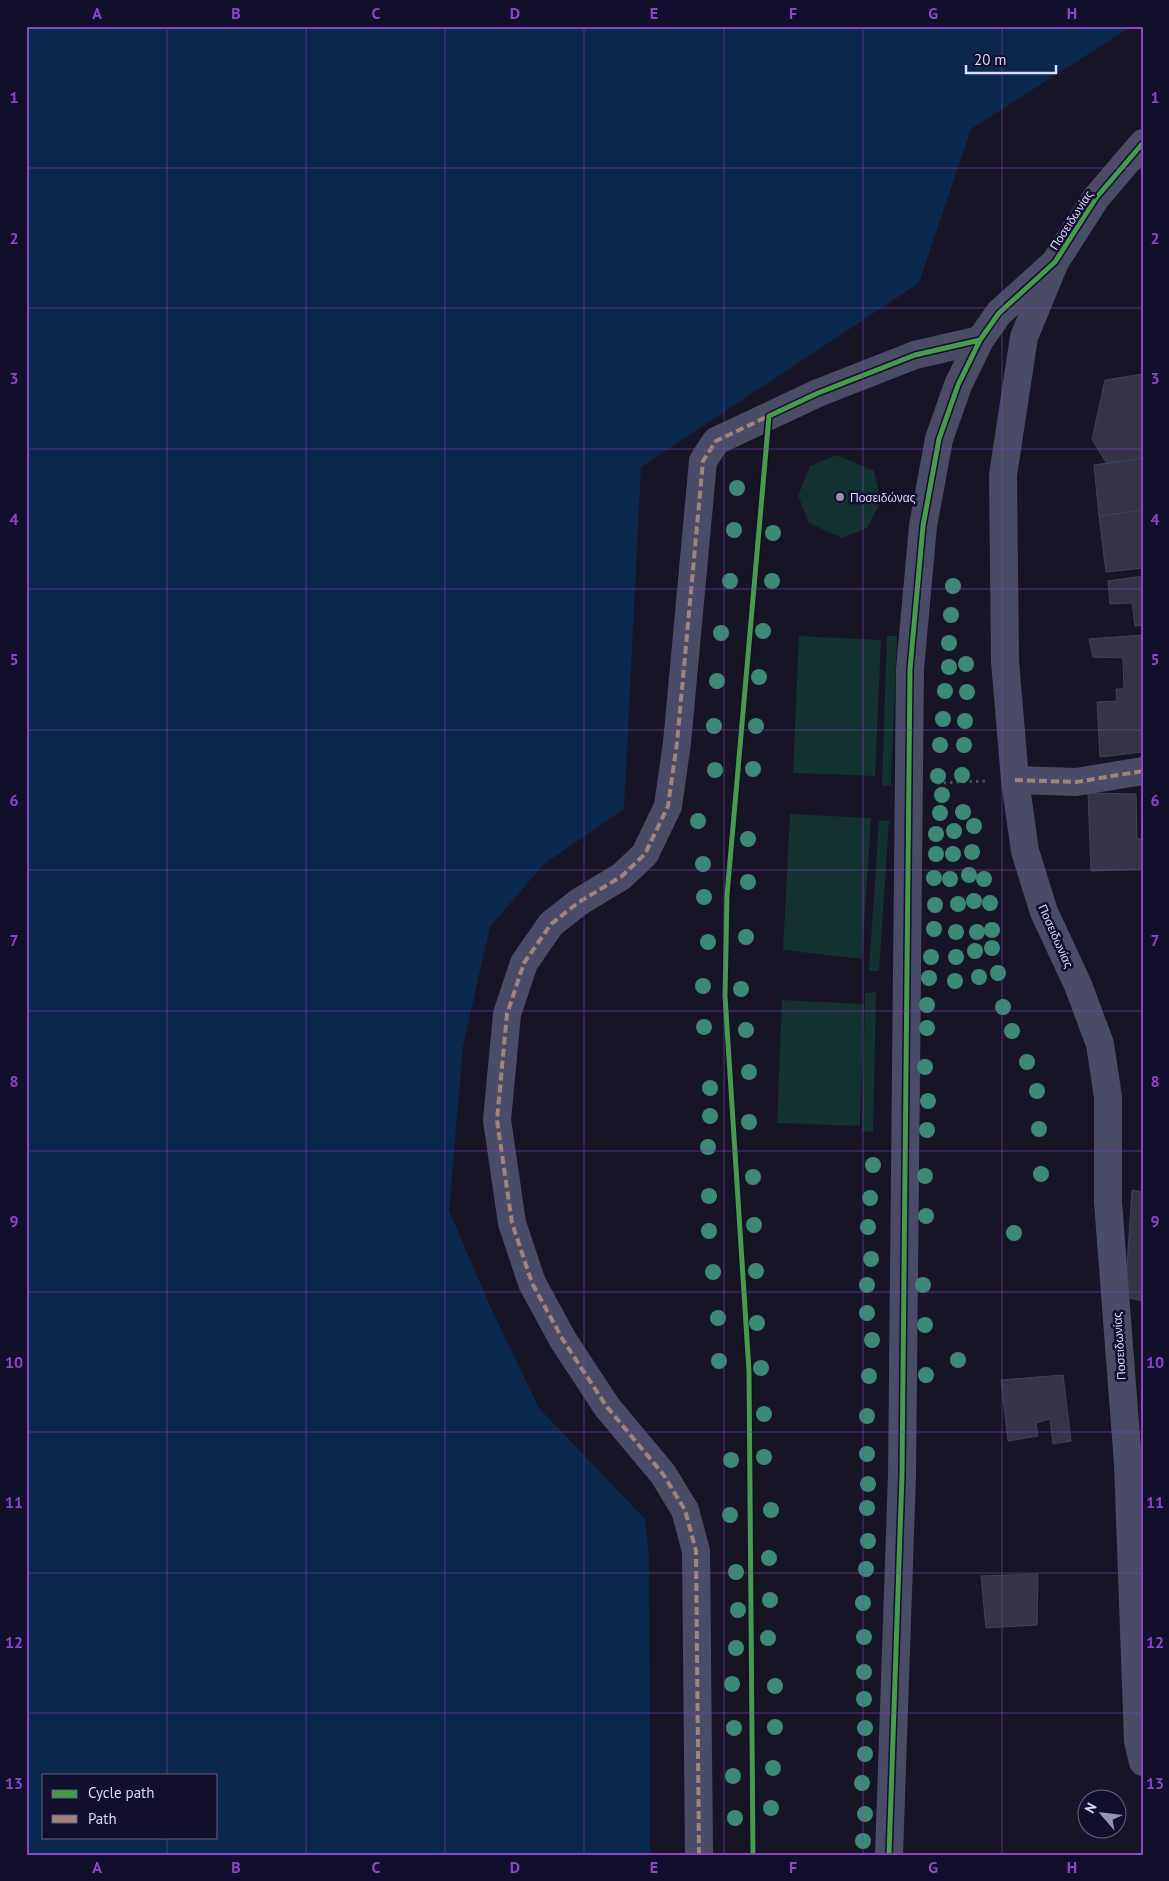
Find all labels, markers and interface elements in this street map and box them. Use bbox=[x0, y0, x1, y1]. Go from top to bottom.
text: A bbox=[92, 3, 102, 23]
text: B bbox=[231, 3, 241, 23]
text: C bbox=[372, 3, 381, 23]
text: D bbox=[510, 3, 520, 23]
text: E bbox=[650, 3, 658, 23]
text: F bbox=[789, 3, 797, 23]
text: G bbox=[928, 3, 938, 23]
text: H bbox=[1067, 3, 1077, 23]
scale bar bbox=[966, 42, 1056, 74]
text: 20 m bbox=[974, 50, 1007, 69]
text: 1 bbox=[9, 87, 19, 107]
text: 1 bbox=[1150, 87, 1160, 107]
street label: Ποσειδωνίας bbox=[1046, 187, 1096, 253]
text: 2 bbox=[9, 228, 19, 248]
text: 2 bbox=[1150, 228, 1160, 248]
text: 3 bbox=[9, 368, 19, 388]
text: 3 bbox=[1150, 368, 1160, 388]
place label: Ποσειδώνας bbox=[850, 490, 916, 505]
marker: Ποσειδώνας bbox=[834, 491, 846, 503]
text: 4 bbox=[9, 509, 19, 529]
text: 4 bbox=[1150, 509, 1160, 529]
text: 5 bbox=[9, 649, 19, 669]
text: 5 bbox=[1150, 649, 1160, 669]
text: 6 bbox=[9, 790, 19, 810]
text: 6 bbox=[1150, 790, 1160, 810]
street label: Ποσειδωνίας bbox=[1035, 902, 1077, 970]
text: 7 bbox=[9, 930, 19, 950]
text: 7 bbox=[1150, 930, 1160, 950]
text: 8 bbox=[9, 1071, 19, 1091]
text: 8 bbox=[1150, 1071, 1160, 1091]
text: 9 bbox=[9, 1211, 19, 1231]
text: 9 bbox=[1150, 1211, 1160, 1231]
street label: Ποσειδωνίας bbox=[1109, 1311, 1129, 1381]
text: 10 bbox=[5, 1352, 23, 1372]
text: 10 bbox=[1146, 1352, 1164, 1372]
text: 11 bbox=[5, 1492, 23, 1512]
text: 11 bbox=[1146, 1492, 1164, 1512]
text: 12 bbox=[5, 1632, 23, 1652]
text: 12 bbox=[1146, 1632, 1164, 1652]
text: 13 bbox=[5, 1773, 23, 1793]
text: 13 bbox=[1146, 1773, 1164, 1793]
legend bbox=[42, 1774, 218, 1838]
text: Cycle path bbox=[88, 1783, 154, 1802]
north arrow bbox=[1076, 1788, 1126, 1838]
text: N bbox=[1080, 1800, 1101, 1816]
text: Path bbox=[88, 1809, 117, 1828]
text: A bbox=[92, 1857, 102, 1877]
text: B bbox=[231, 1857, 241, 1877]
text: C bbox=[372, 1857, 381, 1877]
text: D bbox=[510, 1857, 520, 1877]
text: E bbox=[650, 1857, 658, 1877]
text: F bbox=[789, 1857, 797, 1877]
text: G bbox=[928, 1857, 938, 1877]
text: H bbox=[1067, 1857, 1077, 1877]

